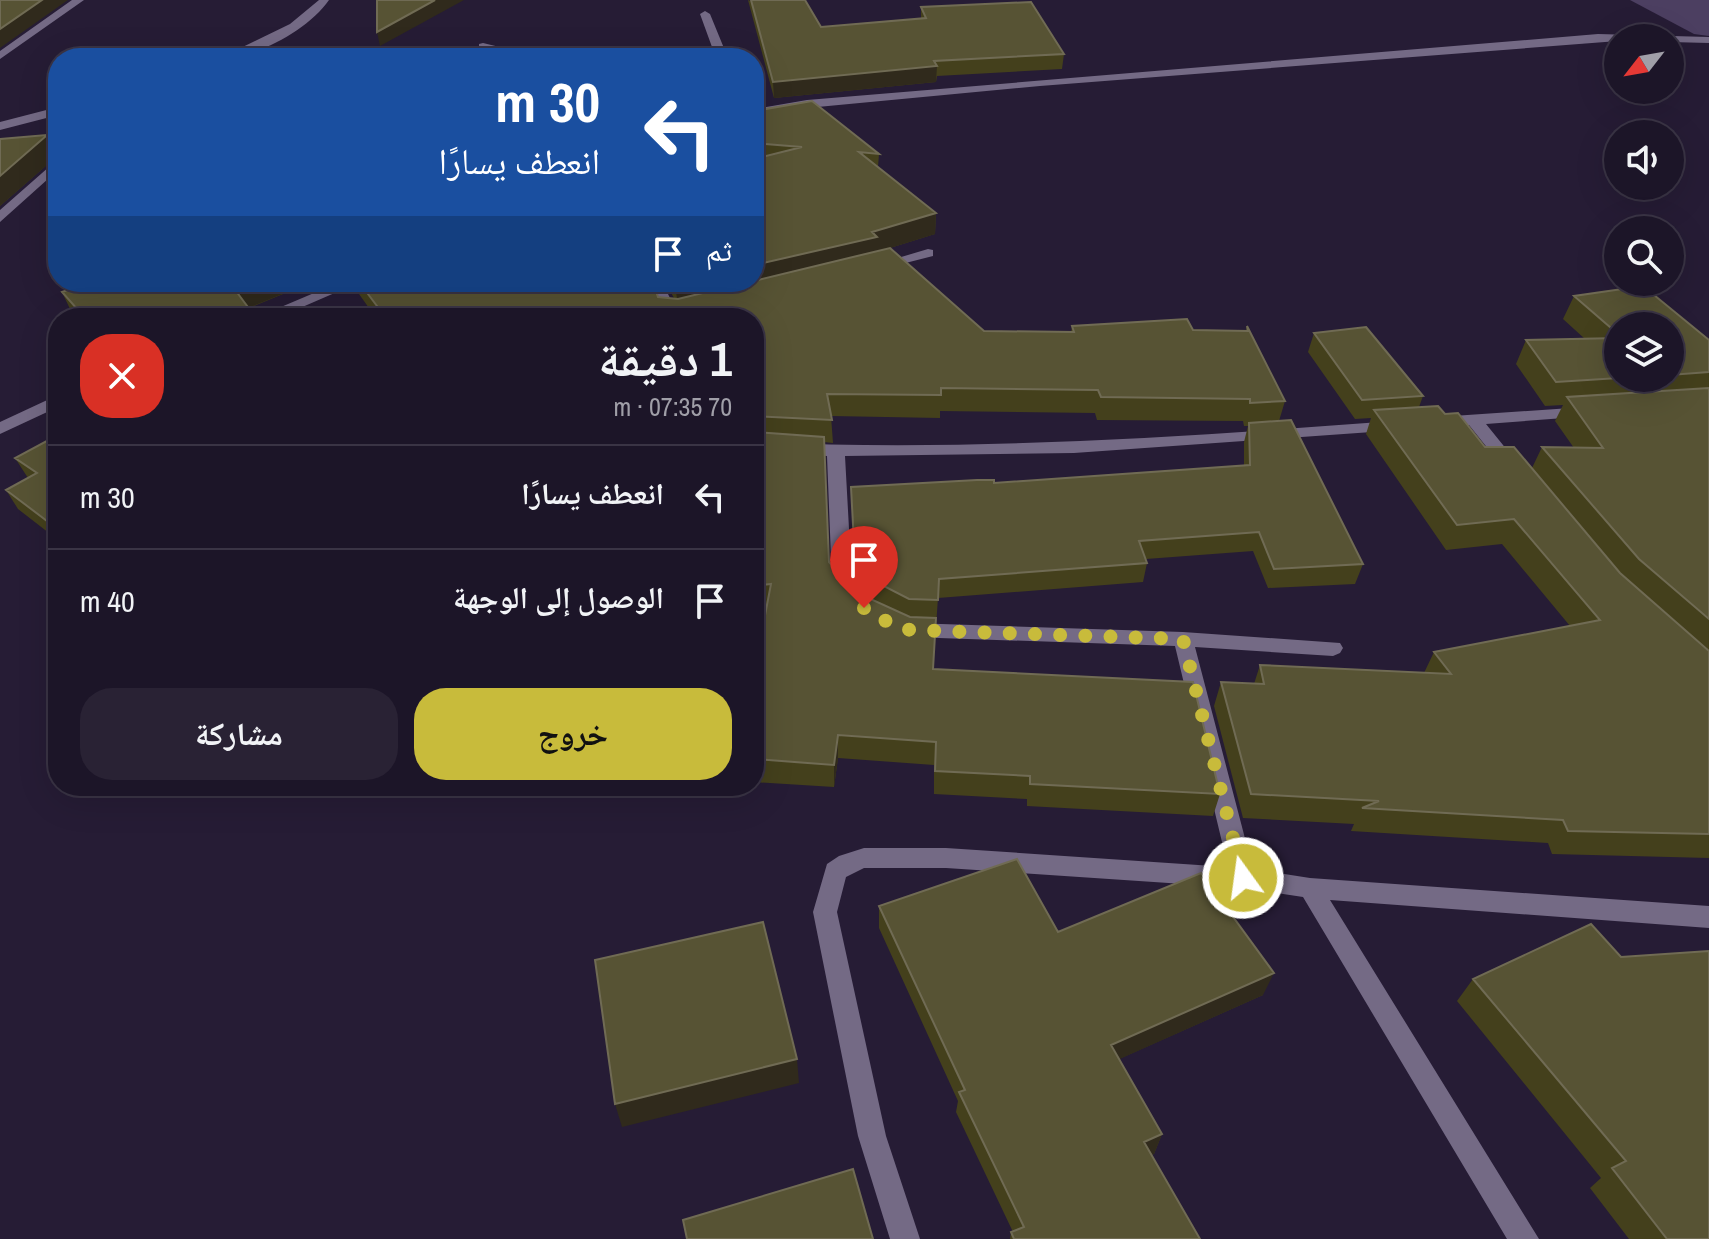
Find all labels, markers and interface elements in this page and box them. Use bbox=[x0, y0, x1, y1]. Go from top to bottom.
north arrow bbox=[1604, 24, 1684, 104]
map controls bbox=[1604, 24, 1684, 392]
text: 30 m bbox=[495, 64, 600, 139]
icon: left bbox=[628, 80, 732, 184]
button: sound bbox=[1604, 120, 1684, 200]
text: انعطف يسارًا bbox=[439, 137, 600, 185]
button: search bbox=[1604, 216, 1684, 296]
text: ثم bbox=[706, 230, 732, 270]
icon: arrive bbox=[646, 232, 690, 276]
button: layers bbox=[1604, 312, 1684, 392]
text: 1 دقيقة bbox=[598, 326, 732, 391]
button: close bbox=[80, 334, 164, 418]
text: 70 m · 07:35 bbox=[613, 389, 732, 424]
text: انعطف يسارًا bbox=[521, 473, 664, 513]
icon: left bbox=[688, 475, 732, 519]
text: 30 m bbox=[80, 477, 135, 517]
pin bbox=[830, 526, 898, 608]
icon: arrive bbox=[842, 538, 886, 582]
text: الوصول إلى الوجهة bbox=[453, 577, 664, 617]
icon: arrive bbox=[688, 579, 732, 623]
text: 40 m bbox=[80, 581, 135, 621]
button: مشاركة bbox=[80, 688, 398, 780]
button: خروج bbox=[414, 688, 732, 780]
position arrow bbox=[1201, 836, 1285, 920]

